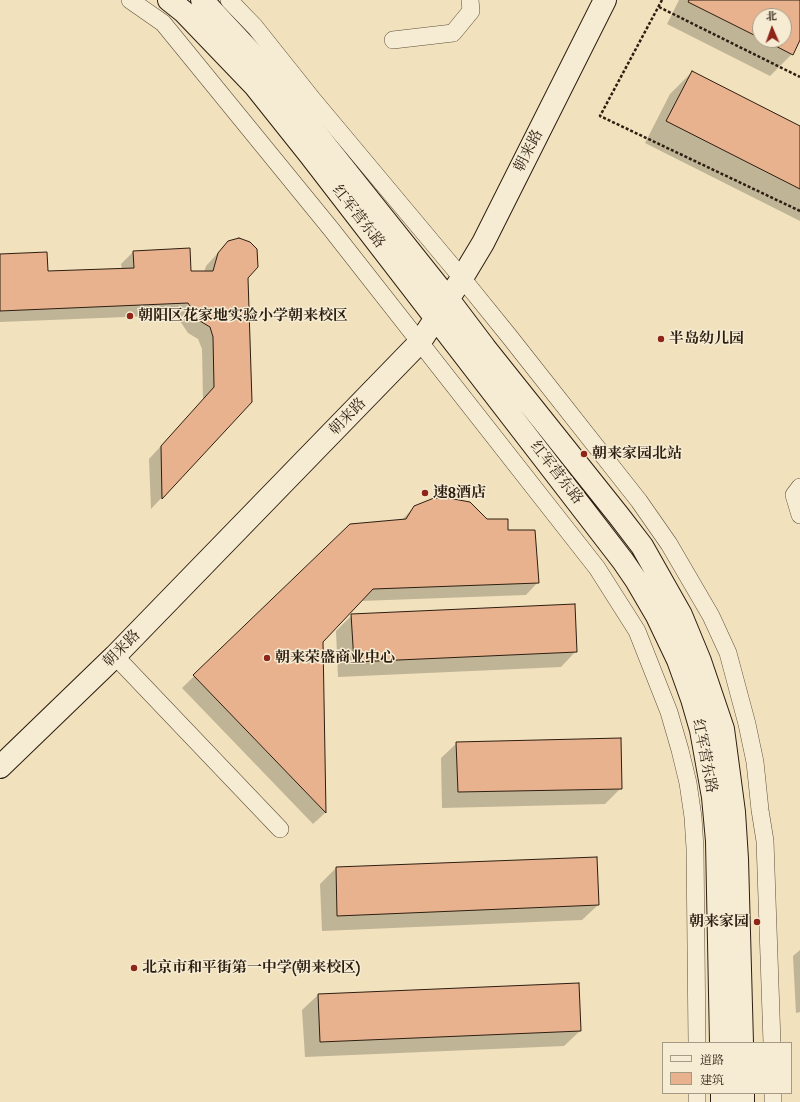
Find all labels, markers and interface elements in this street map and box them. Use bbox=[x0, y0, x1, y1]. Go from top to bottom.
north arrow bbox=[752, 8, 792, 48]
text: 北 bbox=[766, 10, 777, 23]
street label: 朝来路 bbox=[511, 127, 547, 175]
street label: 红军营东路 bbox=[328, 182, 388, 252]
place label: 朝阳区花家地实验小学朝来校区 bbox=[138, 307, 348, 325]
marker: 朝阳区花家地实验小学朝来校区 bbox=[125, 311, 135, 321]
place label: 半岛幼儿园 bbox=[669, 330, 744, 348]
marker: 半岛幼儿园 bbox=[656, 334, 666, 344]
street label: 朝来路 bbox=[326, 395, 370, 439]
street label: 红军营东路 bbox=[526, 438, 586, 508]
place label: 朝来家园北站 bbox=[592, 445, 682, 463]
marker: 朝来家园北站 bbox=[579, 449, 589, 459]
place label: 速8酒店 bbox=[433, 484, 486, 502]
marker: 速8酒店 bbox=[420, 488, 430, 498]
street label: 朝来路 bbox=[100, 627, 144, 671]
place label: 朝来荣盛商业中心 bbox=[275, 649, 395, 667]
marker: 朝来荣盛商业中心 bbox=[262, 653, 272, 663]
street label: 红军营东路 bbox=[688, 717, 720, 795]
place label: 朝来家园 bbox=[689, 913, 749, 931]
marker: 朝来家园 bbox=[752, 917, 762, 927]
place label: 北京市和平街第一中学(朝来校区) bbox=[142, 959, 360, 977]
marker: 北京市和平街第一中学(朝来校区) bbox=[129, 963, 139, 973]
legend bbox=[662, 1042, 792, 1094]
text: 道路 bbox=[700, 1053, 724, 1067]
text: 建筑 bbox=[700, 1073, 724, 1087]

